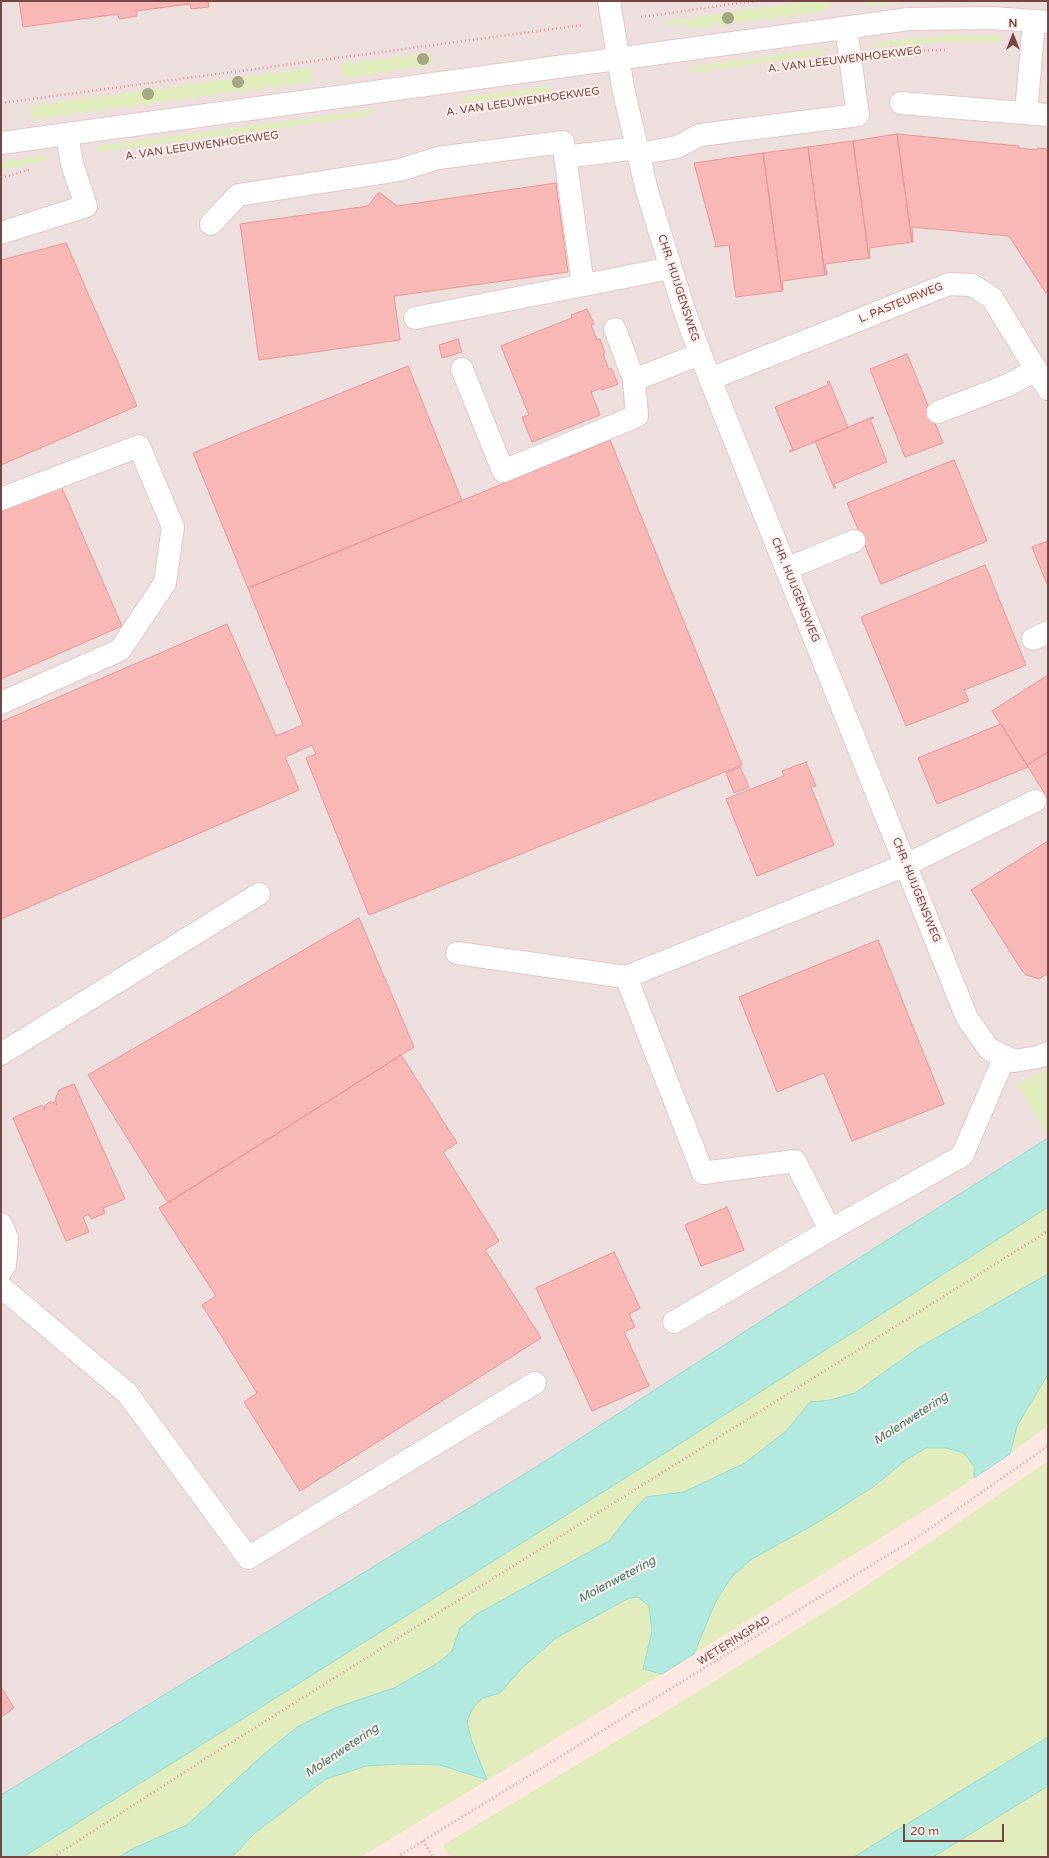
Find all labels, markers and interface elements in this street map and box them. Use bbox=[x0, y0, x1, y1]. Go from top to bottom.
north arrow bbox=[993, 16, 1033, 56]
text: N bbox=[1009, 17, 1017, 30]
street label: A. VAN LEEUWENHOEKWEG bbox=[767, 44, 923, 76]
street label: A. VAN LEEUWENHOEKWEG bbox=[445, 85, 601, 119]
street label: A. VAN LEEUWENHOEKWEG bbox=[124, 129, 280, 163]
street label: CHR. HUIJGENSWEG bbox=[654, 233, 702, 343]
street label: L. PASTEURWEG bbox=[857, 280, 945, 326]
street label: CHR. HUIJGENSWEG bbox=[768, 536, 822, 644]
street label: CHR. HUIJGENSWEG bbox=[889, 836, 943, 944]
water label: Molenwetering bbox=[871, 1390, 951, 1448]
water label: Molenwetering bbox=[576, 1554, 658, 1606]
street label: WETERINGPAD bbox=[695, 1613, 773, 1669]
water label: Molenwetering bbox=[302, 1721, 382, 1781]
scale bar bbox=[905, 1816, 1006, 1842]
text: 20 m bbox=[910, 1824, 939, 1838]

